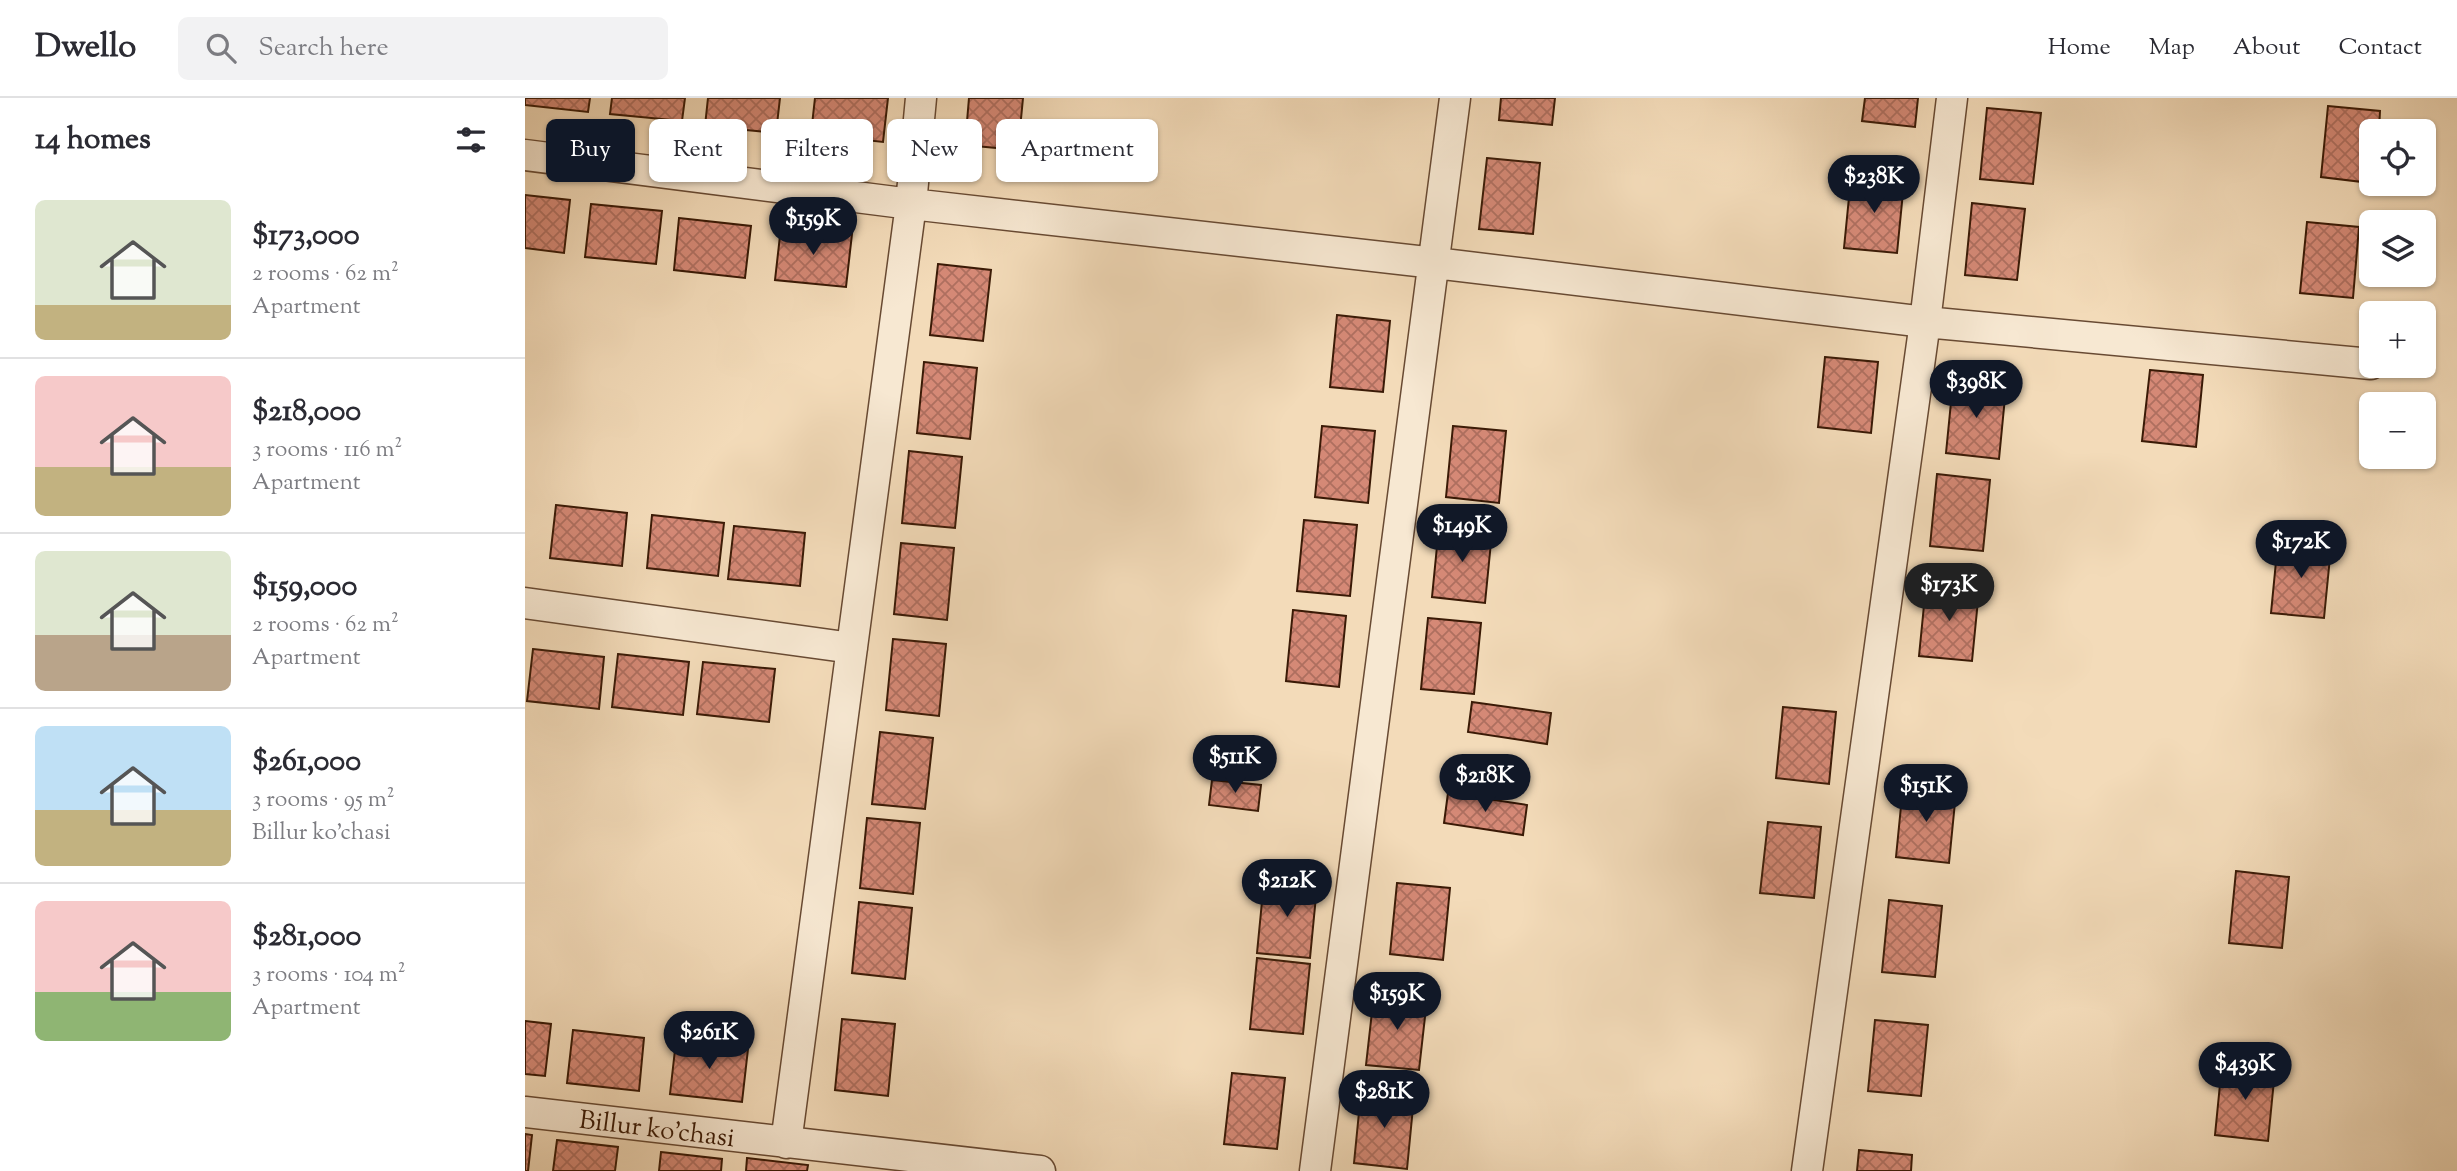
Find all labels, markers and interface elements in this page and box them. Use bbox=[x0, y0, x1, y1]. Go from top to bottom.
search box bbox=[178, 17, 668, 80]
text: Dwello bbox=[35, 24, 136, 72]
icon: search bbox=[202, 29, 240, 67]
text: Search here bbox=[258, 30, 389, 67]
text: Home bbox=[2048, 31, 2111, 65]
text: Map bbox=[2149, 31, 2195, 65]
text: About bbox=[2233, 31, 2300, 65]
text: Contact bbox=[2338, 31, 2422, 65]
text: 14 homes bbox=[35, 119, 151, 162]
chip: Buy bbox=[546, 119, 635, 182]
chip: Rent bbox=[649, 119, 747, 182]
chip: Filters bbox=[761, 119, 873, 182]
chip: New bbox=[887, 119, 982, 182]
chip: Apartment bbox=[996, 119, 1158, 182]
map controls bbox=[2359, 119, 2436, 469]
button: locate bbox=[2359, 119, 2436, 196]
icon: filters bbox=[452, 121, 490, 159]
pin: $238K bbox=[1825, 156, 1923, 215]
text: $238K bbox=[1844, 161, 1904, 194]
pin: $159K bbox=[764, 198, 862, 257]
text: $159K bbox=[785, 203, 841, 236]
button: layers bbox=[2359, 210, 2436, 287]
text: $173,000 bbox=[252, 215, 360, 258]
icon: home bbox=[91, 228, 175, 312]
text: 2 rooms · 62 m² bbox=[252, 258, 399, 291]
text: Apartment bbox=[252, 291, 361, 324]
button: + bbox=[2359, 301, 2436, 378]
pin: $398K bbox=[1927, 360, 2025, 420]
text: $398K bbox=[1946, 366, 2006, 399]
text: $218,000 bbox=[252, 391, 361, 434]
button: − bbox=[2359, 392, 2436, 469]
icon: home bbox=[91, 404, 175, 488]
text: 3 rooms · 116 m² bbox=[252, 434, 402, 467]
text: Apartment bbox=[252, 467, 361, 500]
pin: $149K bbox=[1413, 504, 1511, 564]
text: $149K bbox=[1432, 510, 1492, 543]
pin: $172K bbox=[2252, 520, 2350, 580]
text: $172K bbox=[2272, 526, 2330, 559]
pin: $173K bbox=[1900, 564, 1998, 623]
text: $159,000 bbox=[252, 566, 357, 609]
text: $173K bbox=[1920, 569, 1978, 602]
icon: home bbox=[91, 579, 175, 663]
text: 2 rooms · 62 m² bbox=[252, 609, 399, 642]
text: Apartment bbox=[252, 642, 361, 675]
pin: $511K bbox=[1186, 736, 1284, 795]
text: $261,000 bbox=[252, 741, 361, 784]
text: $511K bbox=[1209, 741, 1261, 774]
icon: home bbox=[91, 754, 175, 838]
pin: $218K bbox=[1436, 754, 1534, 814]
text: $218K bbox=[1456, 760, 1515, 793]
pin: $151K bbox=[1877, 764, 1975, 824]
text: $151K bbox=[1900, 770, 1952, 803]
text: 3 rooms · 95 m² bbox=[252, 784, 395, 817]
text: Billur ko'chasi bbox=[252, 817, 390, 850]
pin: $212K bbox=[1238, 860, 1336, 919]
text: $212K bbox=[1258, 865, 1316, 898]
text: $281,000 bbox=[252, 916, 361, 959]
icon: home bbox=[91, 929, 175, 1013]
text: 3 rooms · 104 m² bbox=[252, 959, 406, 992]
pin: $159K bbox=[1348, 972, 1446, 1032]
text: $159K bbox=[1369, 978, 1425, 1011]
text: Apartment bbox=[252, 992, 361, 1025]
pin: $261K bbox=[660, 1012, 758, 1071]
text: $261K bbox=[680, 1017, 738, 1050]
pin: $439K bbox=[2196, 1042, 2294, 1102]
text: $439K bbox=[2215, 1048, 2275, 1081]
pin: $281K bbox=[1335, 1070, 1433, 1130]
text: $281K bbox=[1355, 1076, 1414, 1109]
street label: Billur ko'chasi bbox=[577, 1103, 737, 1158]

